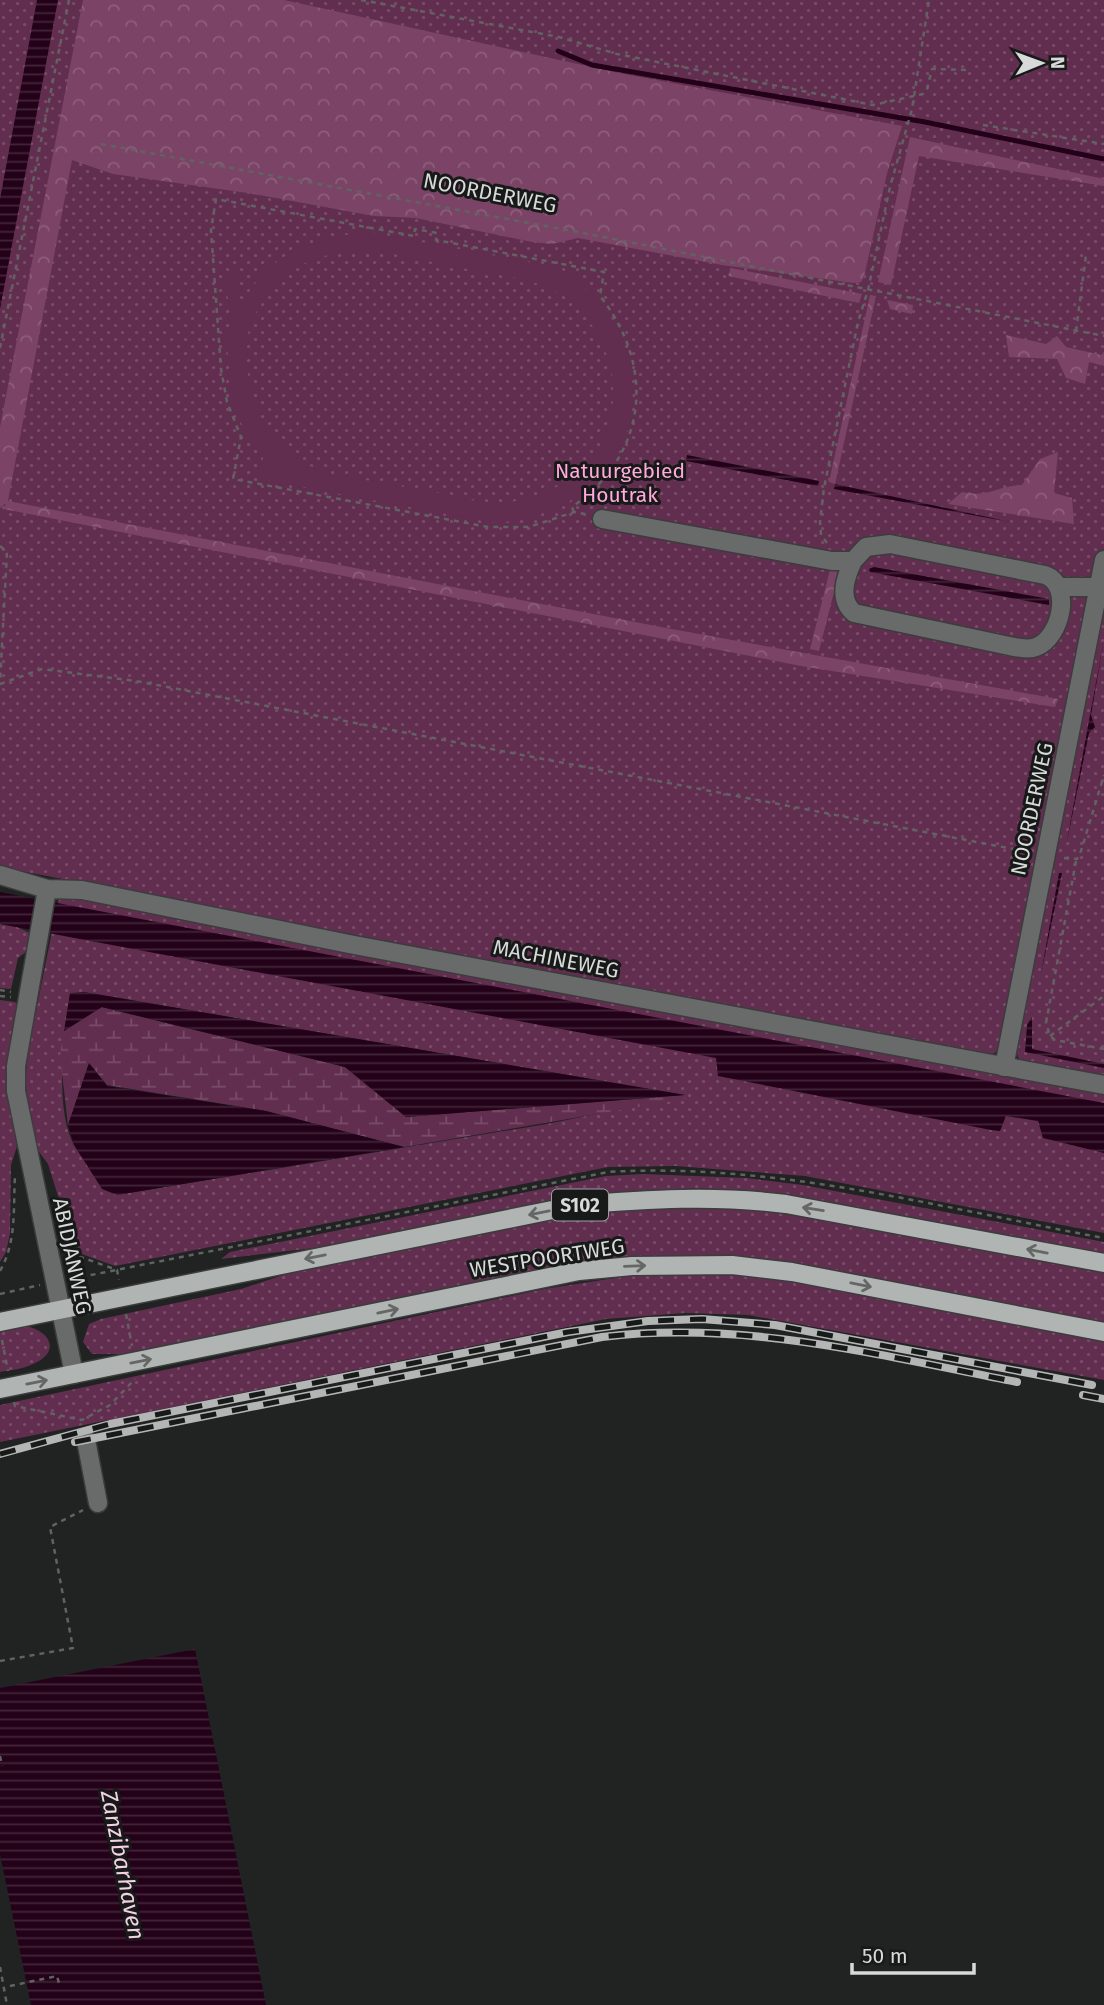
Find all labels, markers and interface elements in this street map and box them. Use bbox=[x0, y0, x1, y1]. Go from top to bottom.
north arrow bbox=[1006, 28, 1076, 98]
text: N bbox=[1046, 56, 1069, 69]
street label: NOORDERWEG bbox=[421, 167, 559, 219]
park label: Natuurgebied Houtrak bbox=[555, 458, 685, 508]
street label: NOORDERWEG bbox=[1005, 740, 1059, 878]
street label: MACHINEWEG bbox=[491, 934, 621, 984]
road number: S102 bbox=[552, 1190, 608, 1220]
street label: ABIDJANWEG bbox=[47, 1195, 97, 1317]
one-way arrow bbox=[802, 1202, 825, 1215]
one-way arrow bbox=[528, 1206, 551, 1220]
street label: WESTPOORTWEG bbox=[468, 1233, 626, 1283]
one-way arrow bbox=[1026, 1243, 1049, 1257]
one-way arrow bbox=[304, 1251, 327, 1265]
one-way arrow bbox=[623, 1260, 646, 1273]
one-way arrow bbox=[849, 1279, 872, 1293]
one-way arrow bbox=[376, 1303, 399, 1317]
one-way arrow bbox=[129, 1354, 152, 1367]
one-way arrow bbox=[25, 1374, 48, 1388]
water label: Zanzibarhaven bbox=[95, 1787, 151, 1942]
scale bar bbox=[852, 1932, 974, 1976]
text: 50 m bbox=[862, 1943, 908, 1969]

